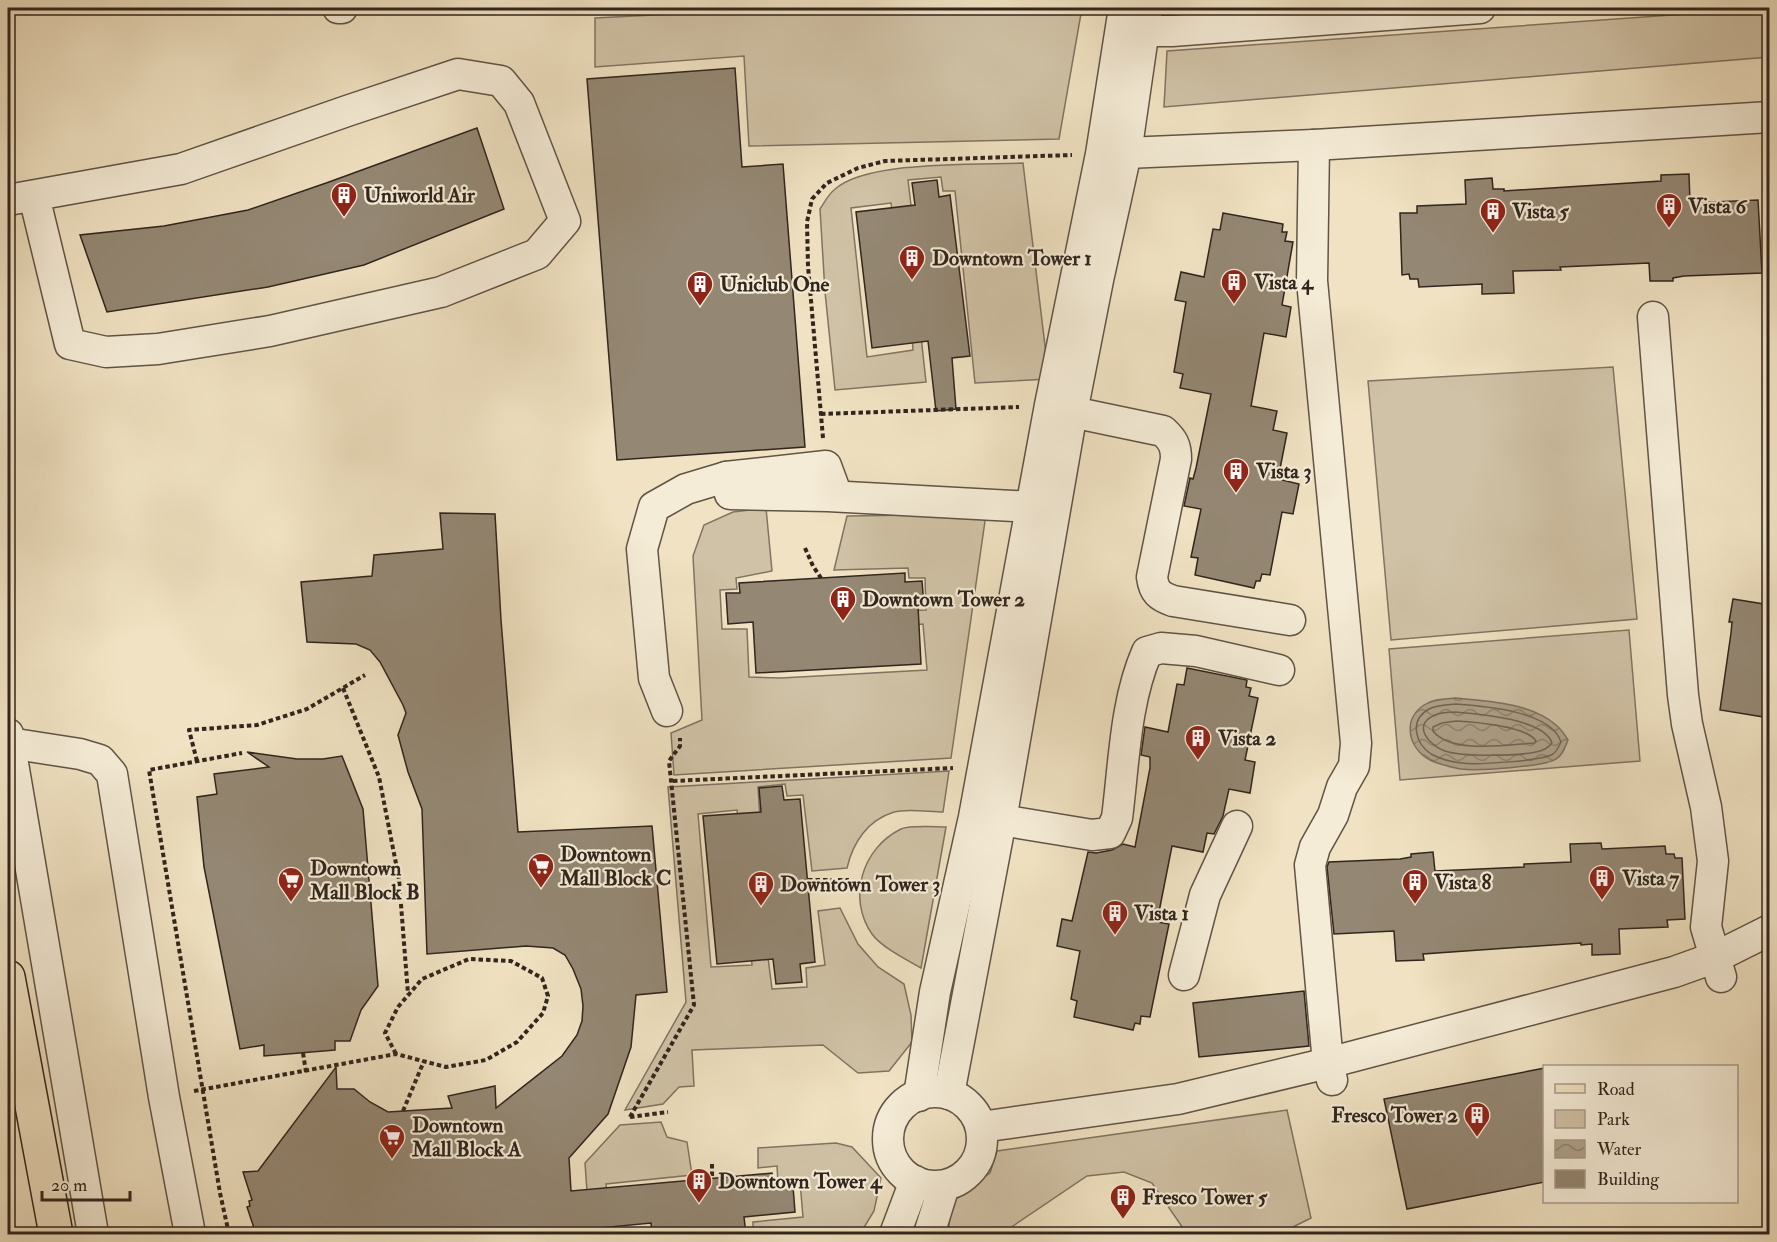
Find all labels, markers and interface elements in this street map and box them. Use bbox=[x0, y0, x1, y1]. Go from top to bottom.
building icon: Uniworld Air bbox=[329, 180, 359, 218]
place label: Uniworld Air bbox=[364, 182, 476, 209]
building icon: Vista 6 bbox=[1654, 191, 1684, 229]
place label: Vista 6 bbox=[1687, 193, 1747, 220]
building icon: Vista 5 bbox=[1478, 196, 1508, 234]
place label: Vista 5 bbox=[1511, 198, 1569, 225]
building icon: Downtown Tower 1 bbox=[897, 243, 927, 281]
place label: Downtown Tower 1 bbox=[932, 245, 1092, 272]
building icon: Vista 4 bbox=[1219, 267, 1249, 305]
building icon: Uniclub One bbox=[685, 269, 715, 307]
place label: Vista 4 bbox=[1253, 269, 1314, 296]
place label: Uniclub One bbox=[720, 271, 830, 298]
building icon: Vista 3 bbox=[1221, 456, 1251, 494]
place label: Vista 3 bbox=[1255, 458, 1311, 485]
building icon: Downtown Tower 2 bbox=[828, 584, 858, 622]
place label: Downtown Tower 2 bbox=[862, 586, 1025, 613]
building icon: Vista 2 bbox=[1183, 723, 1213, 761]
place label: Vista 2 bbox=[1217, 725, 1276, 752]
place label: Downtown Mall Block C bbox=[559, 841, 671, 892]
supermarket icon: Downtown Mall Block C bbox=[526, 851, 556, 889]
place label: Downtown Mall Block B bbox=[309, 855, 420, 906]
building icon: Vista 7 bbox=[1587, 863, 1617, 901]
supermarket icon: Downtown Mall Block B bbox=[276, 865, 306, 903]
place label: Vista 7 bbox=[1621, 865, 1679, 892]
building icon: Vista 8 bbox=[1400, 867, 1430, 905]
building icon: Downtown Tower 3 bbox=[746, 869, 776, 907]
place label: Vista 8 bbox=[1433, 869, 1491, 896]
place label: Downtown Tower 3 bbox=[780, 871, 940, 898]
building icon: Vista 1 bbox=[1100, 898, 1130, 936]
place label: Vista 1 bbox=[1133, 900, 1189, 927]
legend bbox=[1543, 1065, 1738, 1203]
text: Road bbox=[1597, 1078, 1635, 1101]
building icon: Fresco Tower 2 bbox=[1462, 1100, 1492, 1138]
place label: Fresco Tower 2 bbox=[1331, 1102, 1458, 1129]
text: Park bbox=[1597, 1108, 1630, 1131]
place label: Downtown Mall Block A bbox=[411, 1112, 522, 1163]
supermarket icon: Downtown Mall Block A bbox=[377, 1122, 407, 1160]
text: Water bbox=[1596, 1138, 1641, 1161]
scale bar bbox=[42, 1164, 130, 1202]
building icon: Downtown Tower 4 bbox=[684, 1166, 714, 1204]
place label: Downtown Tower 4 bbox=[718, 1168, 883, 1195]
text: Building bbox=[1597, 1168, 1660, 1191]
text: 20 m bbox=[51, 1174, 87, 1197]
building icon: Fresco Tower 5 bbox=[1108, 1182, 1138, 1220]
place label: Fresco Tower 5 bbox=[1142, 1184, 1268, 1211]

